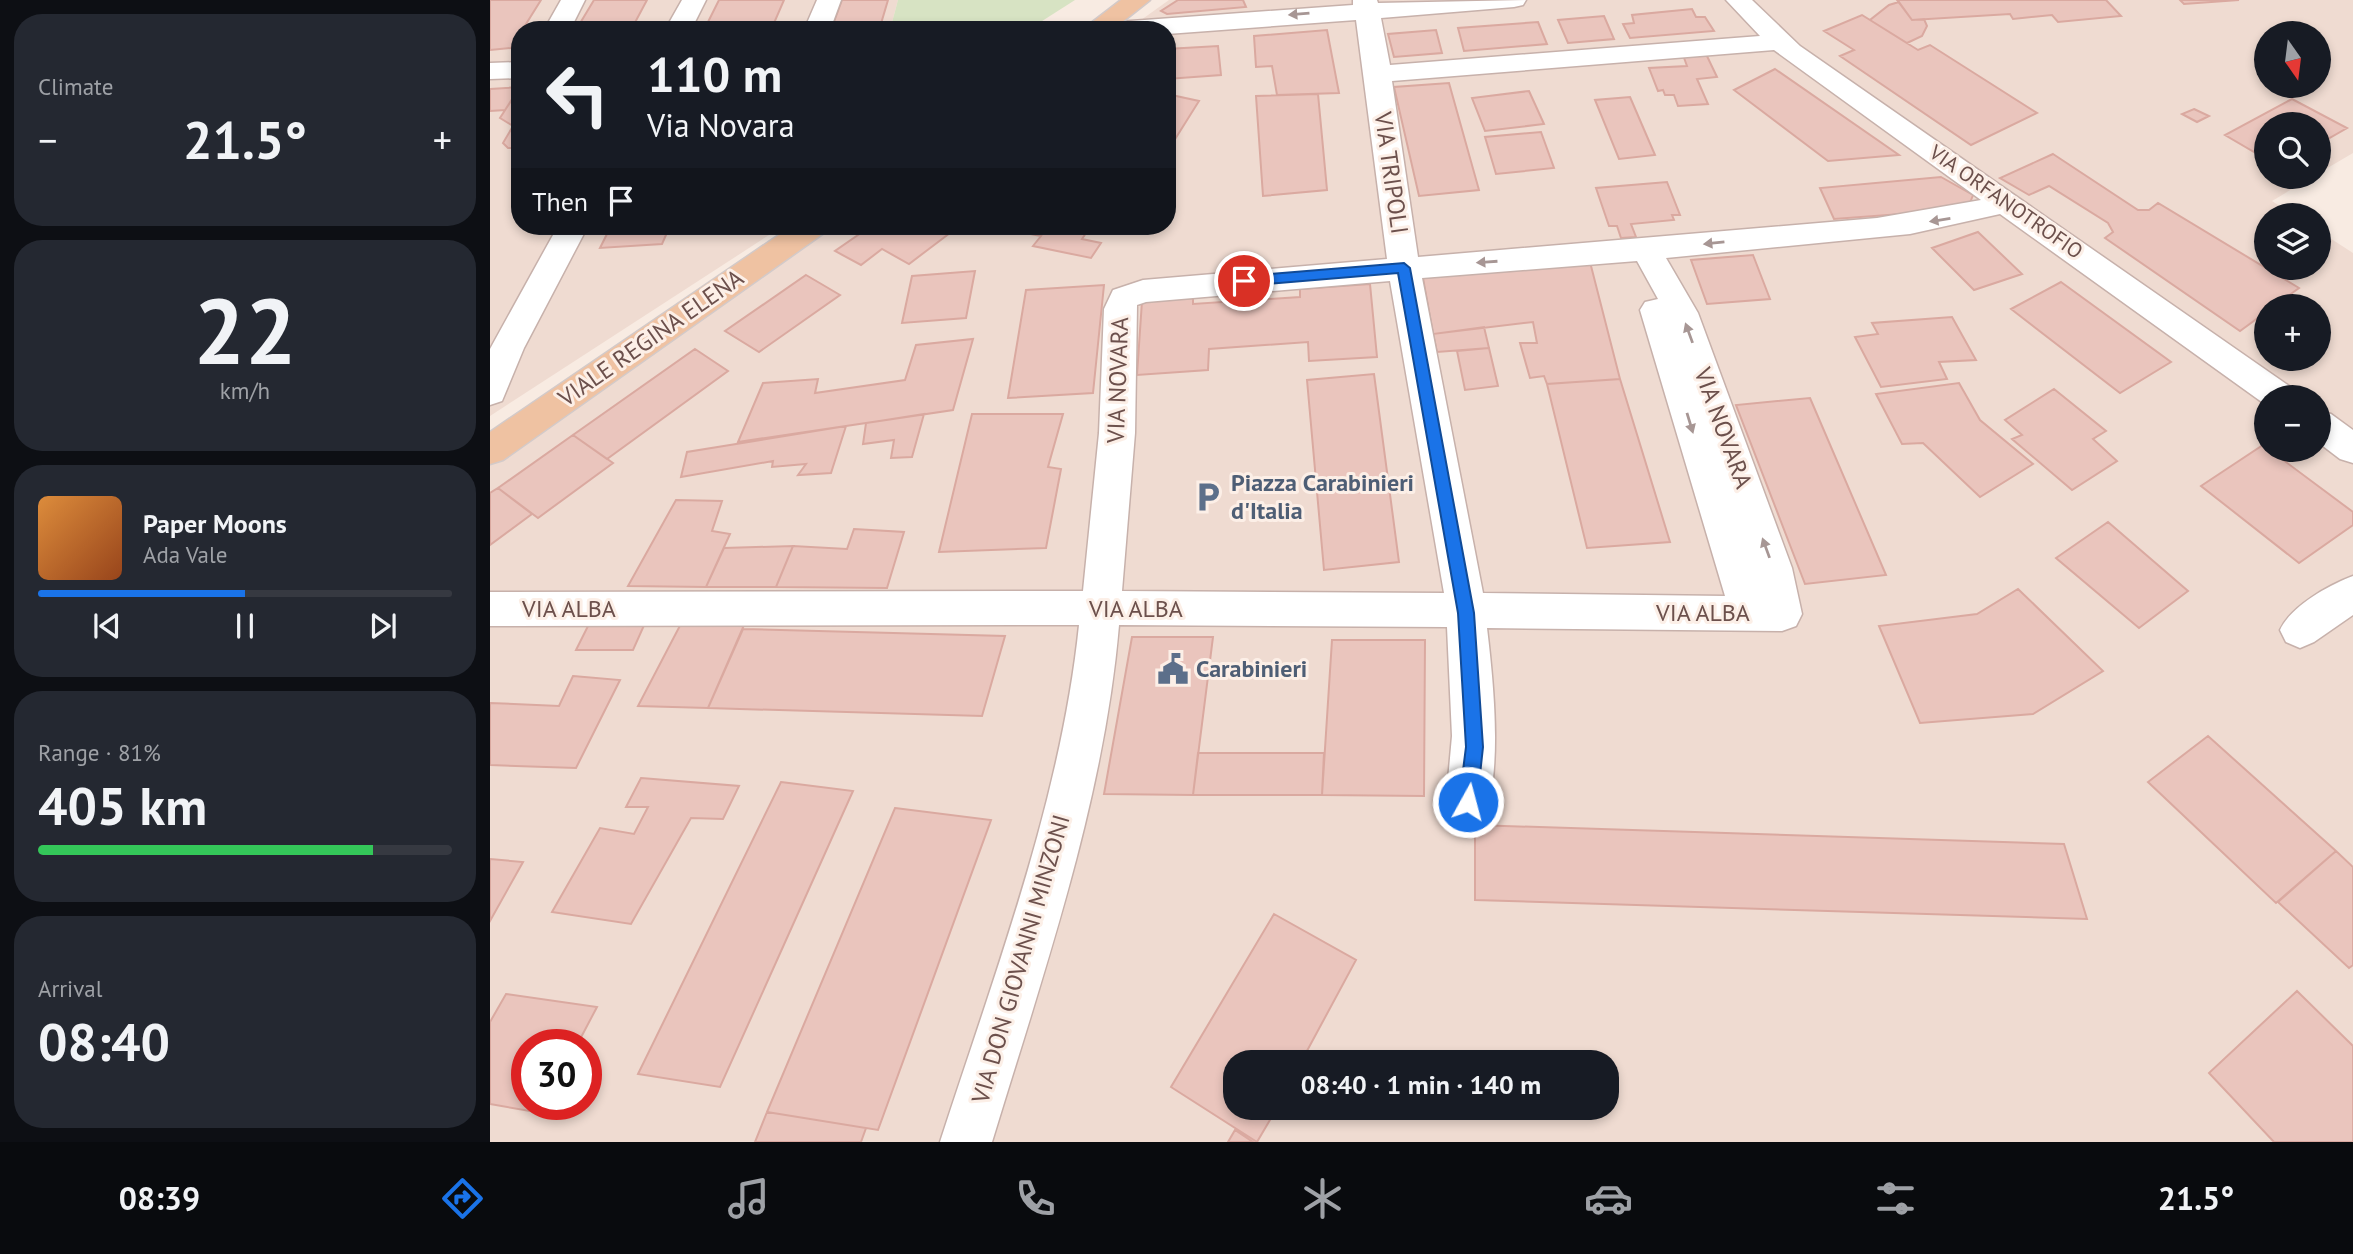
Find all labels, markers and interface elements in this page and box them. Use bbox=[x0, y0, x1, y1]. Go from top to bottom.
one-way arrow bbox=[1288, 9, 1310, 20]
north arrow bbox=[2254, 21, 2331, 98]
map controls bbox=[2254, 21, 2331, 462]
text: 110 m bbox=[647, 42, 782, 106]
icon: left bbox=[532, 49, 623, 140]
text: Climate bbox=[38, 72, 113, 101]
text: Via Novara bbox=[647, 104, 795, 146]
text: 21.5° bbox=[183, 106, 307, 173]
street label: VIA TRIPOLI bbox=[1367, 109, 1415, 236]
button: search bbox=[2254, 112, 2331, 189]
text: − bbox=[38, 115, 57, 164]
text: + bbox=[433, 115, 452, 164]
street label: VIA ORFANOTROFIO bbox=[1923, 138, 2088, 265]
icon: arrive bbox=[602, 182, 640, 220]
text: Then bbox=[532, 185, 588, 218]
button: layers bbox=[2254, 203, 2331, 280]
one-way arrow bbox=[1929, 214, 1951, 225]
one-way arrow bbox=[1703, 238, 1725, 249]
pin bbox=[1214, 251, 1274, 311]
one-way arrow bbox=[1476, 256, 1498, 267]
street label: VIALE REGINA ELENA bbox=[551, 262, 749, 414]
icon: arrive bbox=[1225, 262, 1263, 300]
text: 22 bbox=[193, 271, 297, 389]
button: + bbox=[2254, 294, 2331, 371]
street label: VIA NOVARA bbox=[1100, 316, 1135, 445]
one-way arrow bbox=[1683, 323, 1694, 344]
street label: VIA NOVARA bbox=[1687, 362, 1760, 492]
text: km/h bbox=[220, 376, 270, 405]
button: − bbox=[2254, 385, 2331, 462]
one-way arrow bbox=[1685, 413, 1696, 434]
place label: Piazza Carabinieri d'Italia bbox=[1231, 467, 1414, 526]
parking icon: Piazza Carabinieri d'Italia bbox=[1191, 480, 1225, 514]
text: Paper Moons bbox=[143, 507, 287, 540]
one-way arrow bbox=[1760, 537, 1771, 558]
text: Ada Vale bbox=[143, 540, 227, 569]
street label: VIA ALBA bbox=[521, 593, 616, 624]
street label: VIA ALBA bbox=[1088, 593, 1183, 624]
street label: VIA ALBA bbox=[1655, 597, 1750, 628]
icon: previous bbox=[88, 607, 126, 645]
icon: pause bbox=[226, 607, 264, 645]
icon: next bbox=[364, 607, 402, 645]
public building icon: Carabinieri bbox=[1156, 652, 1190, 686]
place label: Carabinieri bbox=[1196, 653, 1307, 684]
text: Range · 81% bbox=[38, 738, 161, 767]
position arrow bbox=[1431, 765, 1505, 839]
text: 405 km bbox=[38, 772, 207, 839]
street label: VIA DON GIOVANNI MINZONI bbox=[964, 811, 1077, 1108]
text: Arrival bbox=[38, 974, 102, 1003]
text: 08:40 bbox=[38, 1008, 170, 1075]
speed limit sign: 30 bbox=[511, 1029, 602, 1120]
text: 08:40 · 1 min · 140 m bbox=[1301, 1068, 1541, 1101]
icon: directions bbox=[438, 1174, 487, 1223]
icon: music bbox=[724, 1174, 773, 1223]
icon: phone bbox=[1011, 1174, 1060, 1223]
icon: climate bbox=[1298, 1174, 1347, 1223]
icon: car bbox=[1584, 1174, 1633, 1223]
icon: filters bbox=[1871, 1174, 1920, 1223]
text: 08:39 bbox=[119, 1177, 200, 1219]
text: 21.5° bbox=[2158, 1177, 2234, 1219]

